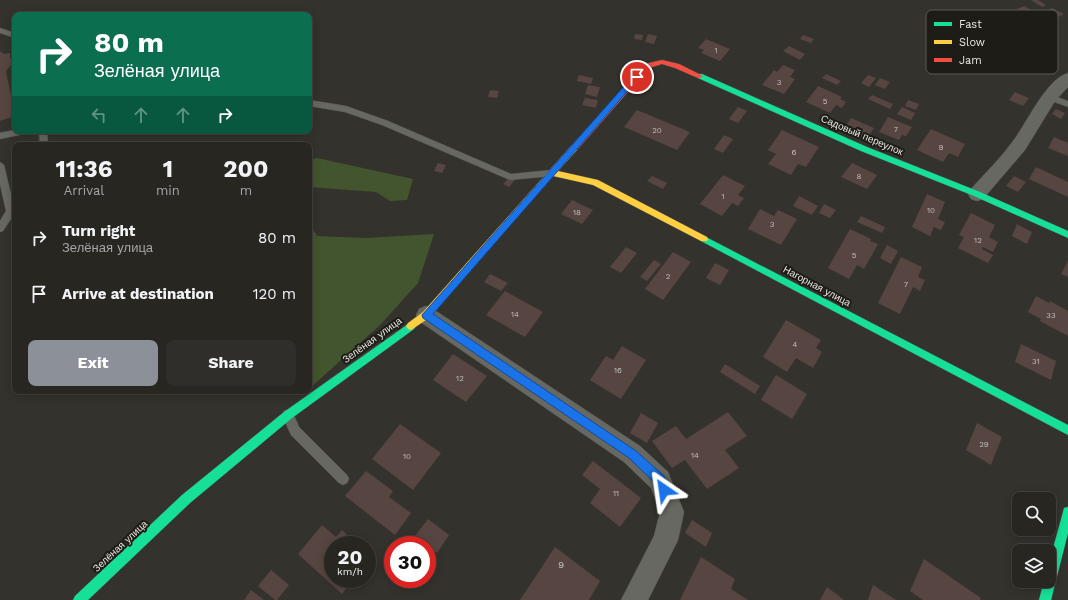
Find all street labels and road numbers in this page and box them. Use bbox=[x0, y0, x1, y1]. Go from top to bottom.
street label: Садовый переулок bbox=[819, 113, 905, 158]
street label: Нагорная улица bbox=[781, 264, 853, 309]
street label: Зелёная улица bbox=[340, 315, 404, 365]
street label: Зелёная улица bbox=[91, 518, 150, 574]

